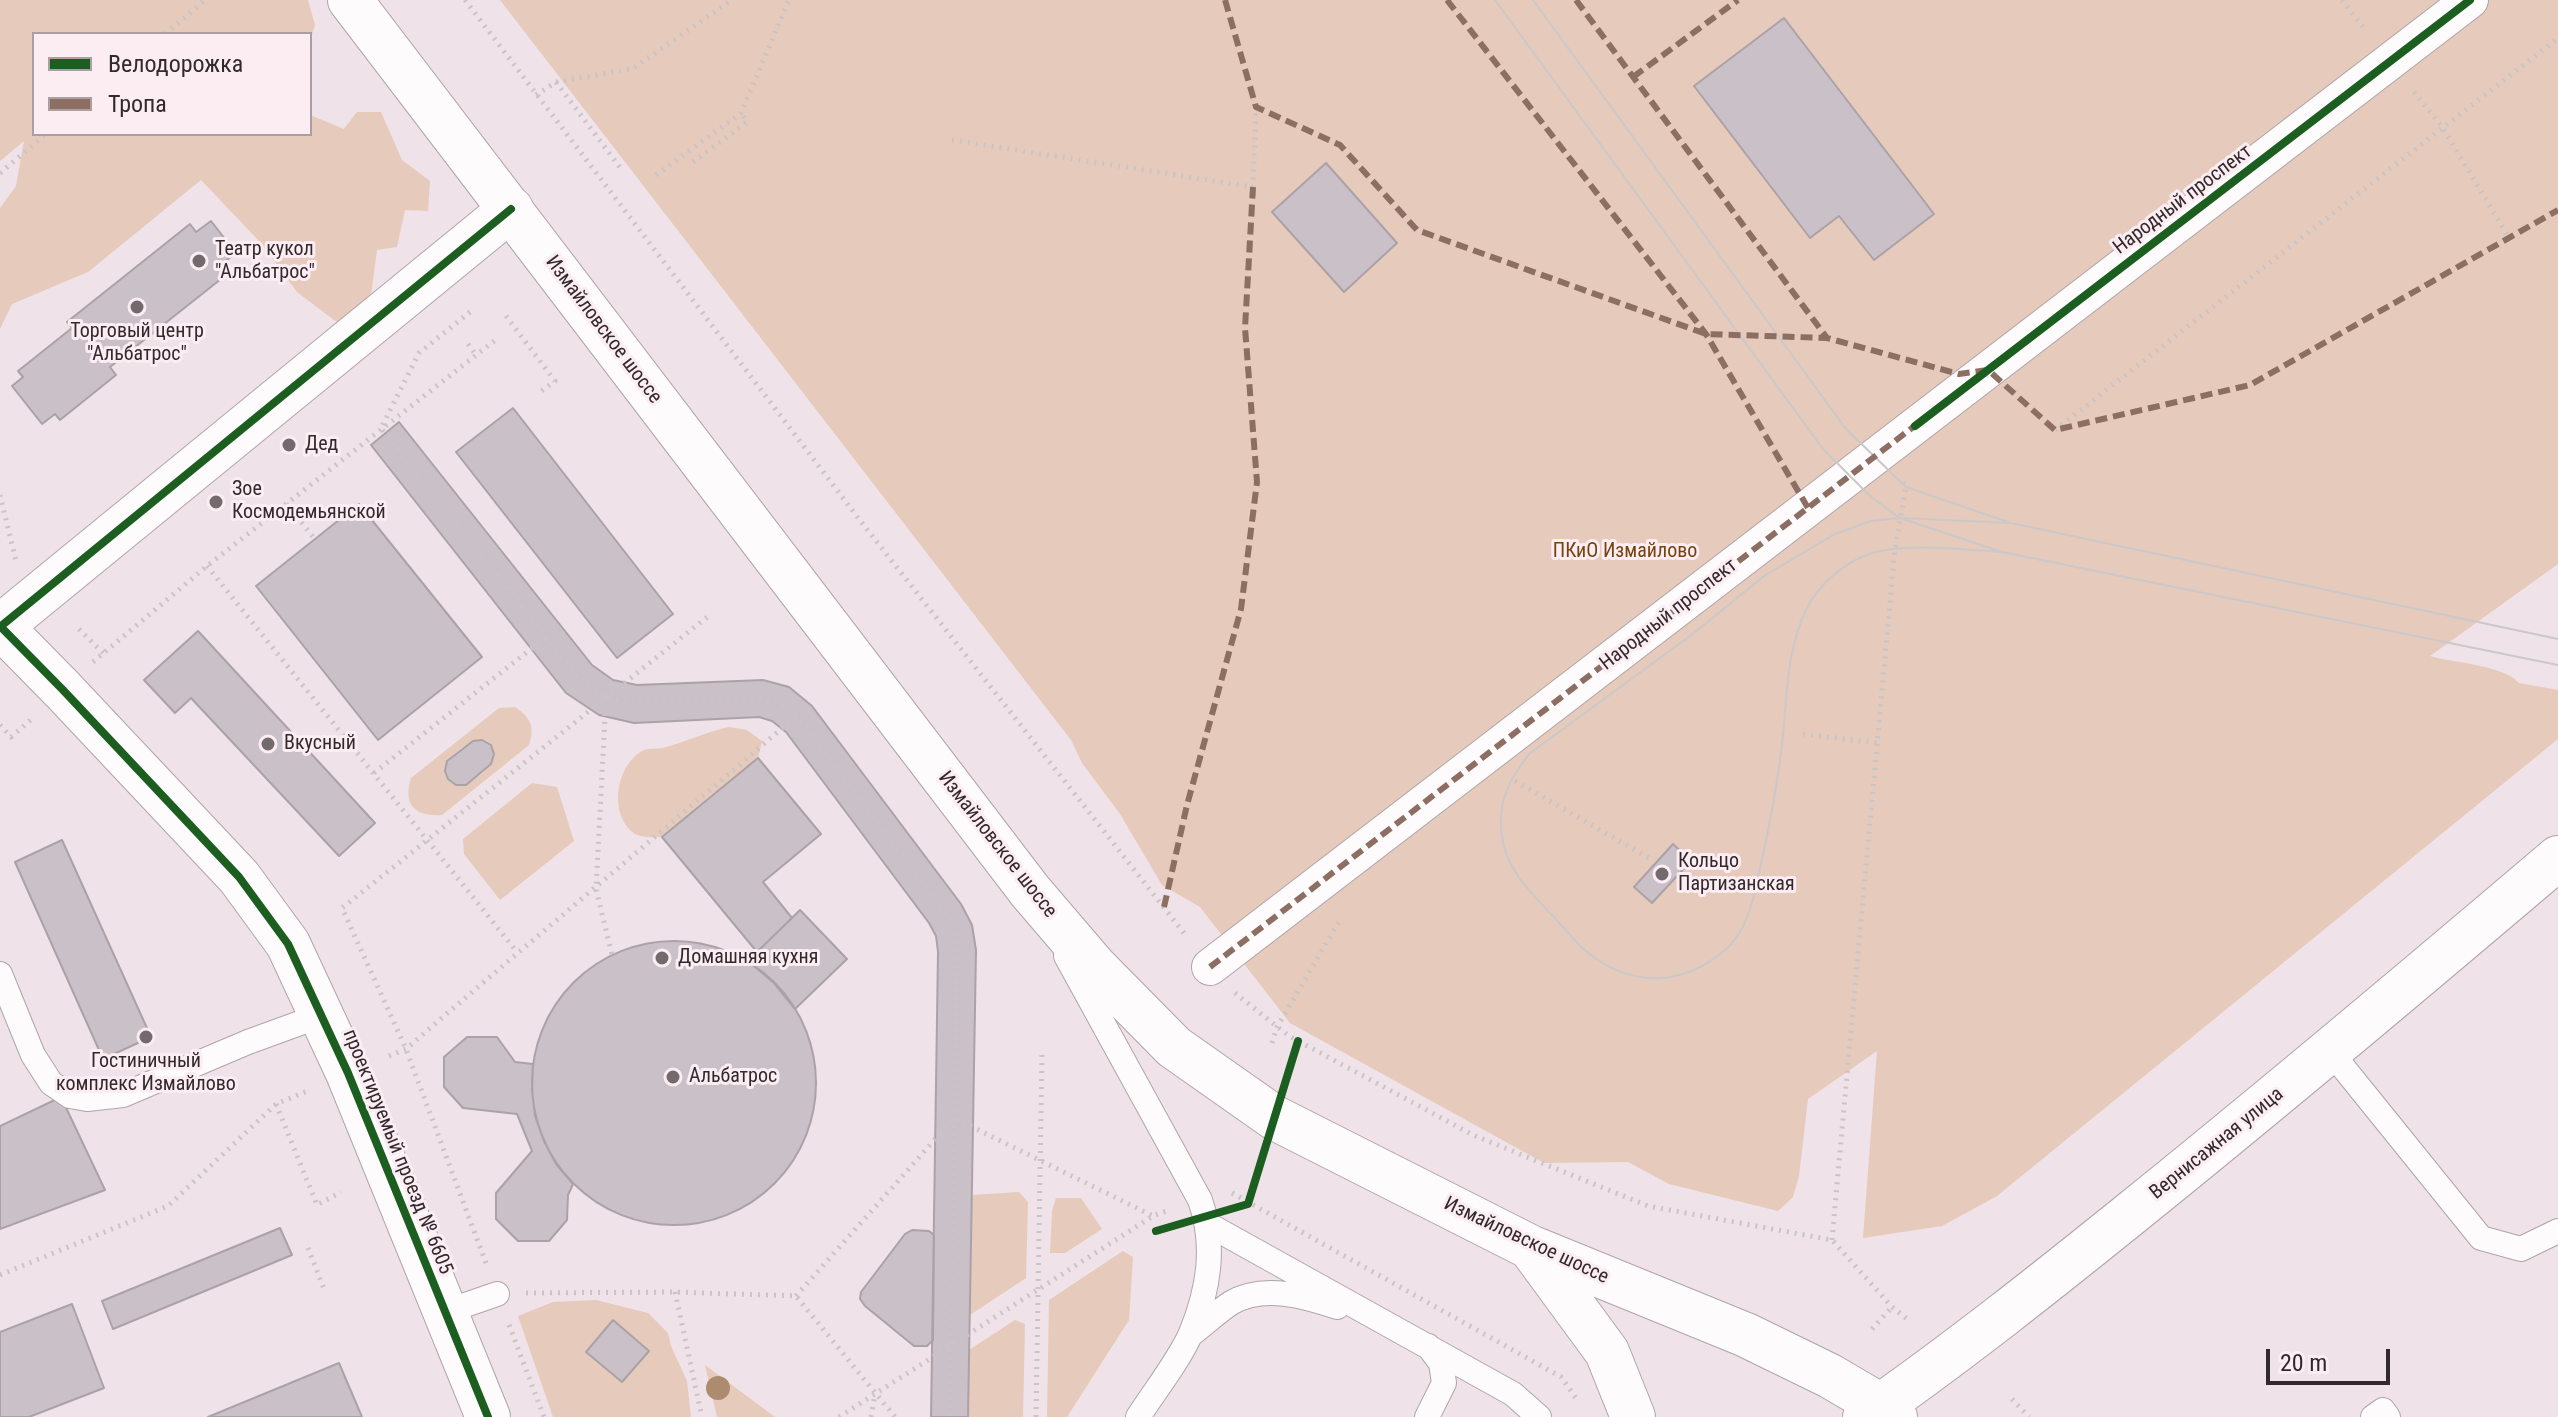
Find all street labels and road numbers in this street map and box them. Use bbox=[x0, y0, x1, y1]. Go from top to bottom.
street label: Народный проспект bbox=[2109, 140, 2257, 260]
street label: Измайловское шоссе bbox=[540, 251, 666, 409]
street label: Народный проспект bbox=[1596, 554, 1742, 676]
street label: Измайловское шоссе bbox=[932, 767, 1062, 923]
street label: проектируемый проезд № 6605 bbox=[337, 1026, 457, 1278]
street label: Вернисажная улица bbox=[2145, 1083, 2289, 1205]
street label: Измайловское шоссе bbox=[1440, 1192, 1612, 1290]

